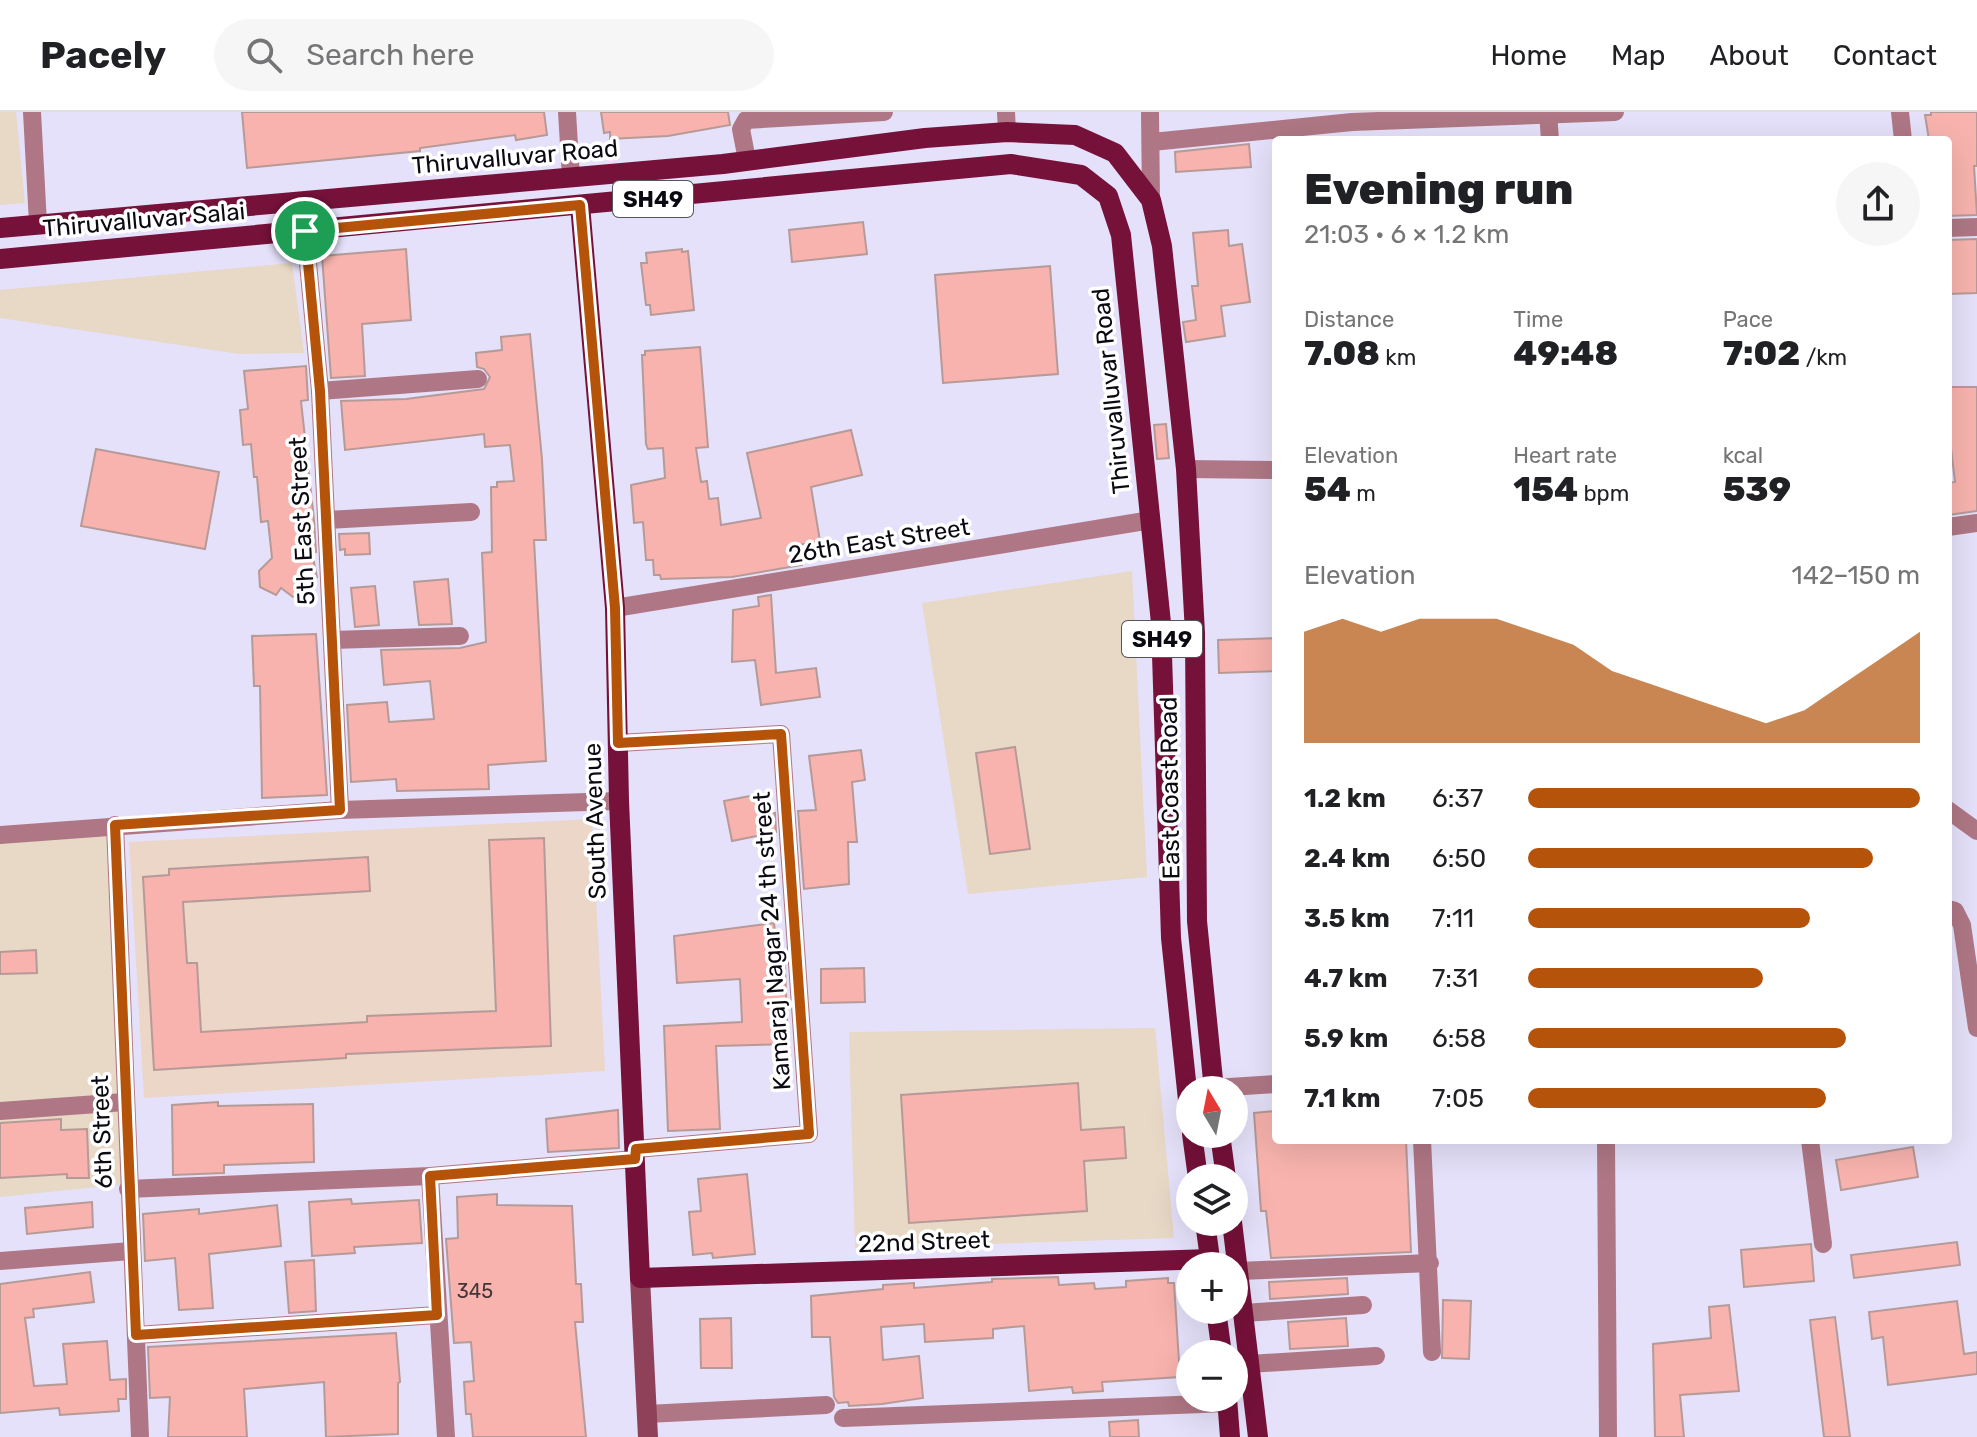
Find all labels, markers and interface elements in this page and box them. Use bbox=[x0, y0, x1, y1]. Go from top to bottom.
search box bbox=[214, 19, 774, 91]
text: Pacely bbox=[40, 32, 166, 78]
icon: search bbox=[242, 33, 286, 77]
text: Search here bbox=[306, 37, 475, 73]
text: Home bbox=[1490, 39, 1567, 72]
text: Map bbox=[1611, 39, 1665, 72]
text: About bbox=[1709, 39, 1789, 72]
text: Contact bbox=[1833, 39, 1937, 72]
street label: Thiruvalluvar Road bbox=[411, 134, 619, 180]
button: share bbox=[1836, 162, 1920, 246]
text: Evening run bbox=[1304, 163, 1573, 215]
road number: SH49 bbox=[613, 181, 693, 217]
street label: Thiruvalluvar Salai bbox=[42, 197, 246, 243]
pin bbox=[271, 197, 339, 265]
icon: arrive bbox=[283, 209, 327, 253]
text: 21:03 · 6 × 1.2 km bbox=[1304, 219, 1509, 250]
street label: Thiruvalluvar Road bbox=[1086, 287, 1136, 495]
text: Distance bbox=[1304, 306, 1394, 333]
text: Time bbox=[1513, 306, 1563, 333]
text: Pace bbox=[1723, 306, 1773, 333]
text: 7.08 bbox=[1304, 333, 1380, 374]
text: 49:48 bbox=[1513, 333, 1618, 374]
text: 7:02 bbox=[1723, 333, 1800, 374]
text: km bbox=[1380, 344, 1416, 371]
text: /km bbox=[1800, 344, 1847, 371]
street label: 5th East Street bbox=[284, 436, 320, 606]
text: Elevation bbox=[1304, 442, 1398, 469]
text: Heart rate bbox=[1513, 442, 1617, 469]
text: kcal bbox=[1723, 442, 1763, 469]
text: 54 bbox=[1304, 469, 1351, 510]
text: 154 bbox=[1513, 469, 1578, 510]
text: 539 bbox=[1723, 469, 1791, 510]
text: m bbox=[1351, 480, 1376, 507]
text: bpm bbox=[1578, 480, 1629, 507]
street label: 26th East Street bbox=[786, 513, 972, 569]
text: Elevation bbox=[1304, 560, 1415, 591]
text: 142–150 m bbox=[1792, 560, 1920, 591]
road number: SH49 bbox=[1122, 621, 1202, 657]
street label: East Coast Road bbox=[1154, 696, 1186, 880]
street label: South Avenue bbox=[578, 742, 612, 900]
text: 1.2 km bbox=[1304, 783, 1386, 814]
text: 6:37 bbox=[1432, 783, 1483, 814]
street label: Kamaraj Nagar 24 th street bbox=[748, 791, 796, 1091]
text: 2.4 km bbox=[1304, 843, 1390, 874]
text: 6:50 bbox=[1432, 843, 1486, 874]
text: 3.5 km bbox=[1304, 903, 1390, 934]
text: 7:11 bbox=[1432, 903, 1474, 934]
text: 4.7 km bbox=[1304, 963, 1388, 994]
text: 7:31 bbox=[1432, 963, 1478, 994]
text: 5.9 km bbox=[1304, 1023, 1388, 1054]
text: 6:58 bbox=[1432, 1023, 1486, 1054]
street label: 6th Street bbox=[86, 1075, 118, 1189]
north arrow bbox=[1176, 1076, 1248, 1148]
map controls bbox=[1176, 1076, 1248, 1412]
text: 7.1 km bbox=[1304, 1083, 1381, 1114]
text: 7:05 bbox=[1432, 1083, 1484, 1114]
button: layers bbox=[1176, 1164, 1248, 1236]
street label: 22nd Street bbox=[857, 1226, 991, 1258]
button: + bbox=[1176, 1252, 1248, 1324]
house number: 345 bbox=[457, 1279, 493, 1303]
button: − bbox=[1176, 1340, 1248, 1412]

